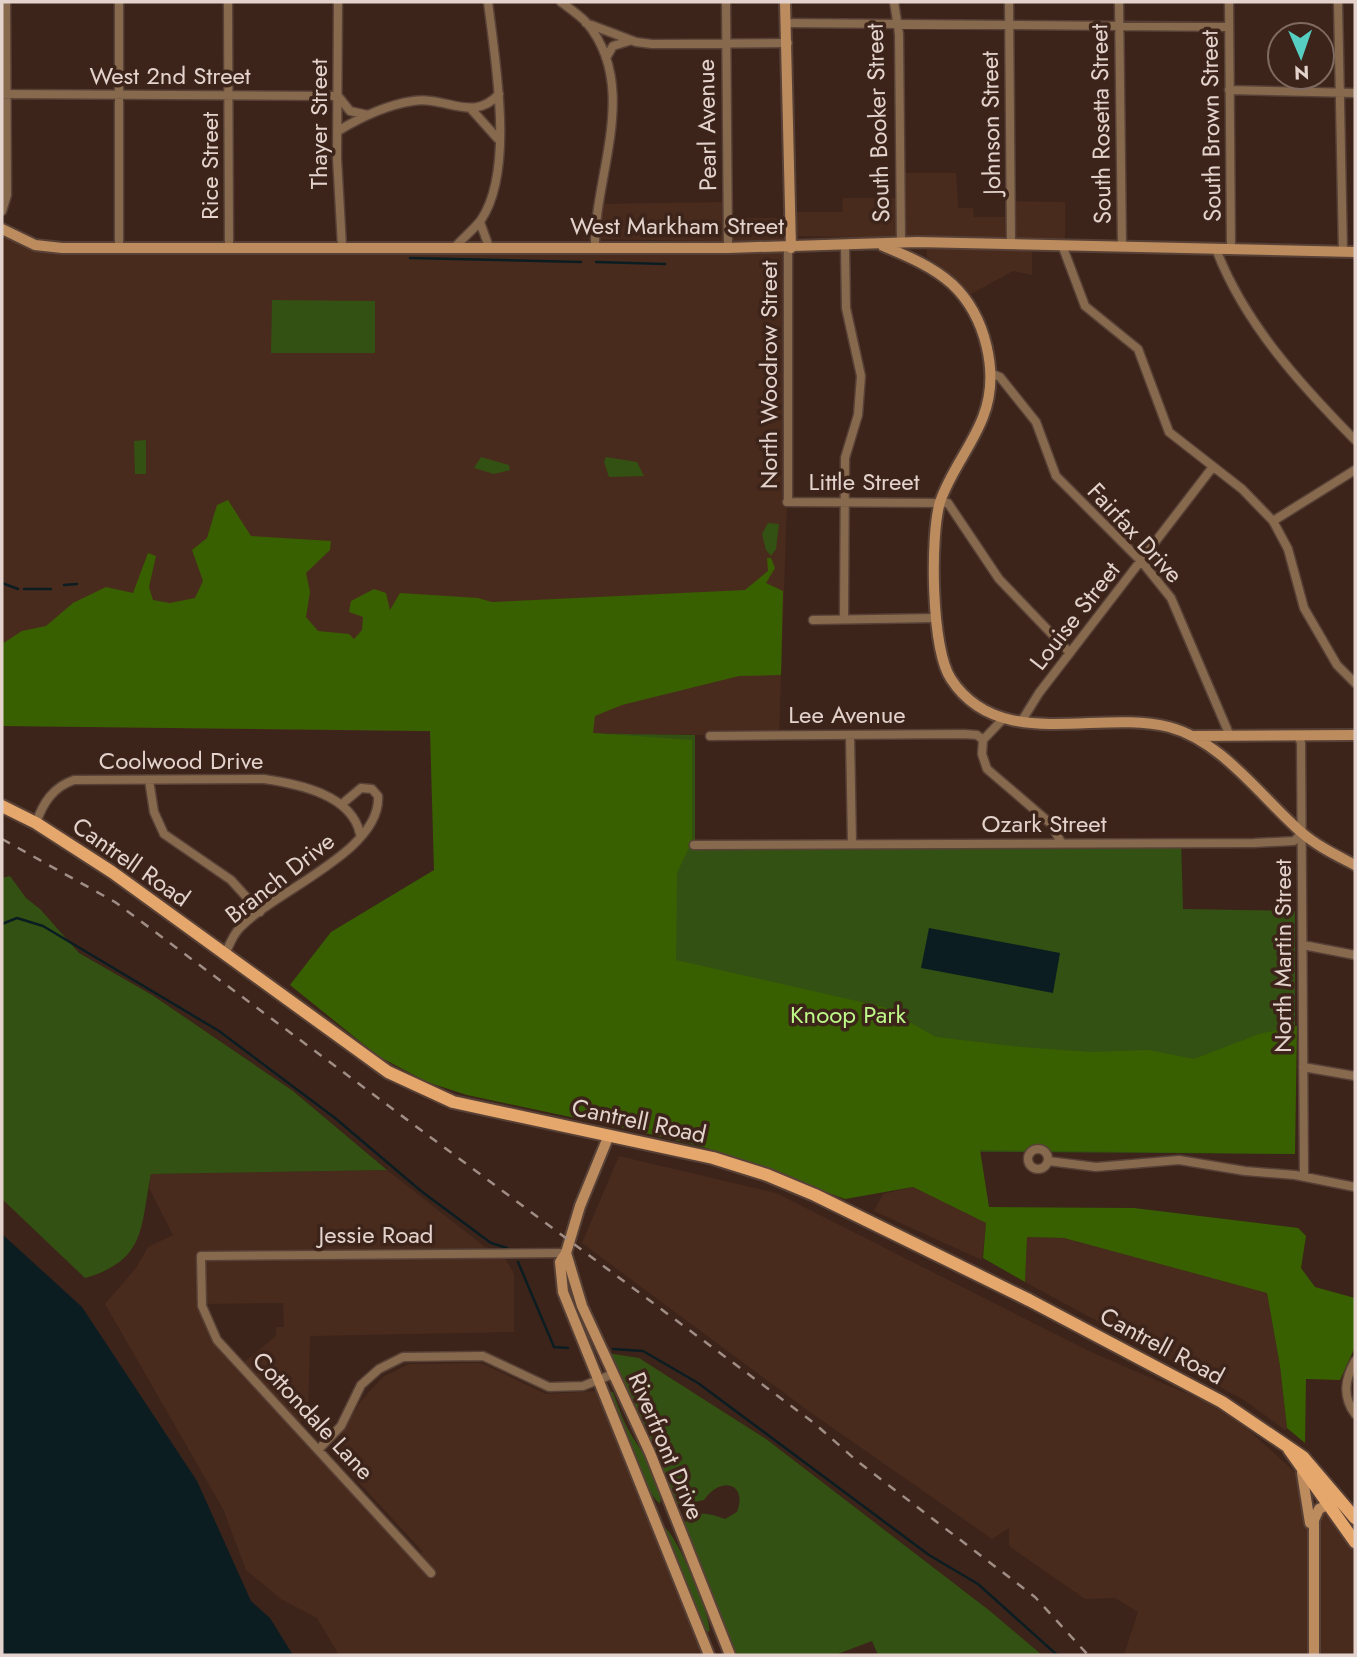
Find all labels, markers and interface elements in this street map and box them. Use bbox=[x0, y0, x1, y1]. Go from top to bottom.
north arrow bbox=[1266, 21, 1336, 91]
street label: South Booker Street bbox=[857, 23, 898, 223]
street label: South Rosetta Street bbox=[1081, 23, 1120, 225]
street label: South Brown Street bbox=[1191, 30, 1230, 222]
street label: Johnson Street bbox=[972, 51, 1009, 198]
street label: West 2nd Street bbox=[89, 58, 251, 93]
street label: Thayer Street bbox=[301, 59, 336, 189]
street label: Pearl Avenue bbox=[688, 59, 725, 191]
text: N bbox=[1294, 59, 1310, 86]
street label: Rice Street bbox=[192, 112, 227, 220]
street label: West Markham Street bbox=[570, 208, 784, 243]
street label: North Woodrow Street bbox=[751, 260, 786, 489]
street label: Little Street bbox=[809, 464, 920, 499]
street label: Fairfax Drive bbox=[1079, 475, 1191, 591]
street label: Louise Street bbox=[1021, 554, 1128, 677]
street label: Lee Avenue bbox=[788, 697, 906, 732]
street label: Coolwood Drive bbox=[99, 743, 263, 778]
street label: Ozark Street bbox=[982, 806, 1107, 841]
street label: Cantrell Road bbox=[65, 808, 197, 915]
street label: Branch Drive bbox=[218, 824, 342, 932]
street label: North Martin Street bbox=[1265, 859, 1300, 1053]
park label: Knoop Park bbox=[790, 997, 906, 1032]
street label: Cantrell Road bbox=[569, 1089, 710, 1152]
street label: Jessie Road bbox=[315, 1217, 434, 1252]
street label: Cantrell Road bbox=[1094, 1298, 1231, 1393]
street label: Cottondale Lane bbox=[245, 1344, 382, 1488]
street label: Riverfront Drive bbox=[620, 1367, 713, 1525]

